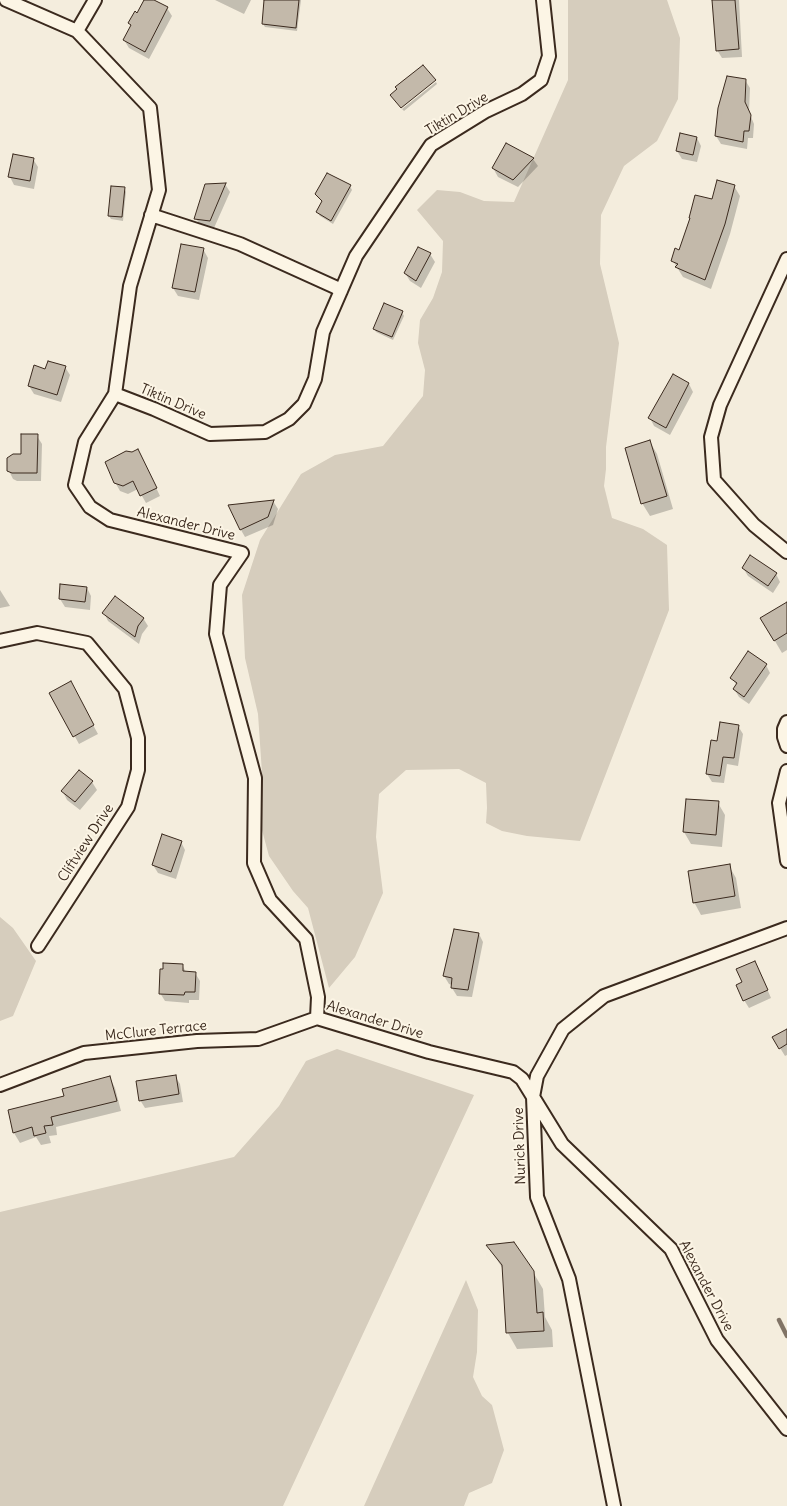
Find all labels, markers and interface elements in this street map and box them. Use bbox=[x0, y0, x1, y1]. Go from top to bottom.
street label: Tiktin Drive bbox=[423, 89, 491, 139]
street label: Tiktin Drive bbox=[138, 381, 208, 423]
street label: Alexander Drive bbox=[135, 504, 237, 544]
street label: Cliftview Drive bbox=[55, 801, 117, 885]
street label: Alexander Drive bbox=[325, 997, 425, 1043]
street label: McClure Terrace bbox=[104, 1017, 208, 1045]
street label: Nurick Drive bbox=[510, 1107, 530, 1185]
street label: Alexander Drive bbox=[675, 1238, 737, 1334]

